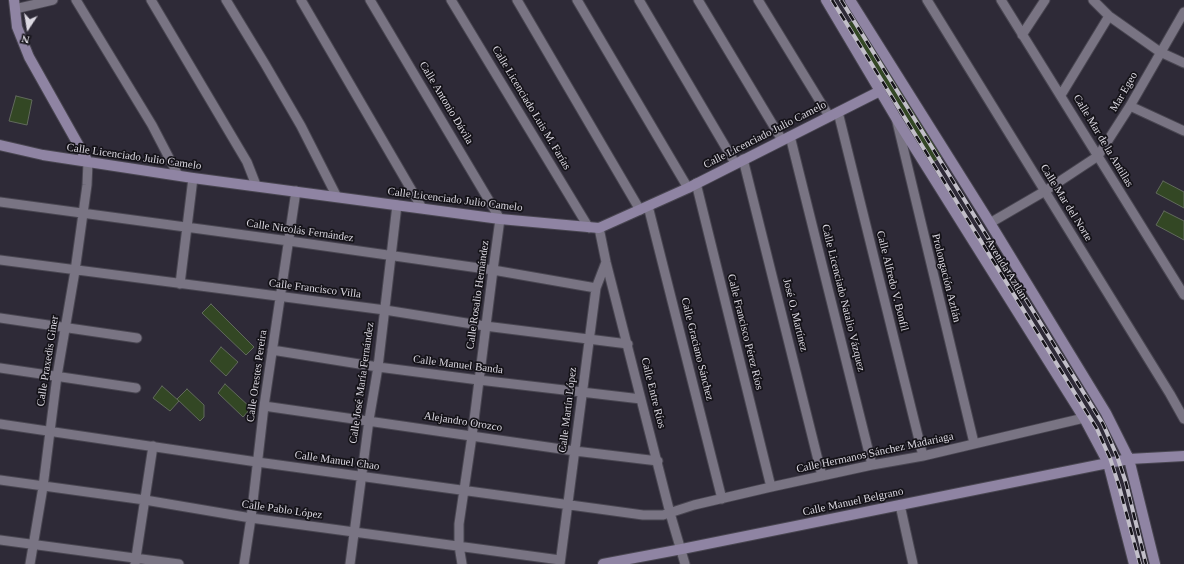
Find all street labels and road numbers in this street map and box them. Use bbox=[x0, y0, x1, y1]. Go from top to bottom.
street label: Calle Licenciado Luis M. Farías bbox=[489, 44, 573, 172]
street label: Calle Antonio Dávila bbox=[416, 59, 476, 147]
street label: Mar Egeo bbox=[1107, 70, 1141, 114]
street label: Calle Mar de la Antillas bbox=[1070, 92, 1136, 190]
street label: Calle Licenciado Julio Camelo bbox=[701, 98, 829, 172]
street label: Calle Licenciado Julio Camelo bbox=[66, 141, 202, 173]
street label: Calle Mar del Norte bbox=[1037, 162, 1095, 244]
street label: Calle Licenciado Julio Camelo bbox=[387, 185, 523, 215]
street label: Calle Nicolás Fernández bbox=[246, 217, 354, 245]
street label: Calle Licenciado Natalio Vázquez bbox=[818, 223, 868, 373]
street label: Calle Alfredo V. Bonfil bbox=[873, 229, 911, 333]
street label: Prolongación Aztlán bbox=[929, 232, 963, 324]
street label: Avenida Aztlán bbox=[982, 236, 1030, 302]
street label: Calle Rosalio Hernández bbox=[464, 240, 492, 350]
street label: Calle Francisco Pérez Ríos bbox=[724, 273, 766, 391]
street label: Calle Francisco Villa bbox=[268, 277, 362, 301]
street label: José O. Martínez bbox=[780, 277, 810, 353]
street label: Calle Graciano Sánchez bbox=[678, 296, 716, 402]
street label: Calle Praxedis Giner bbox=[34, 315, 62, 407]
street label: Calle José María Fernández bbox=[347, 321, 377, 445]
street label: Calle Orestes Pereira bbox=[244, 329, 270, 423]
street label: Calle Manuel Banda bbox=[412, 353, 504, 377]
street label: Calle Entre Ríos bbox=[638, 356, 668, 430]
street label: Calle Martín López bbox=[556, 366, 580, 454]
street label: Alejandro Orozco bbox=[423, 409, 503, 435]
street label: Calle Hermanos Sánchez Madariaga bbox=[795, 430, 955, 476]
street label: Calle Manuel Chao bbox=[294, 449, 380, 473]
street label: Calle Manuel Belgrano bbox=[801, 485, 905, 519]
street label: Calle Pablo López bbox=[241, 498, 323, 522]

